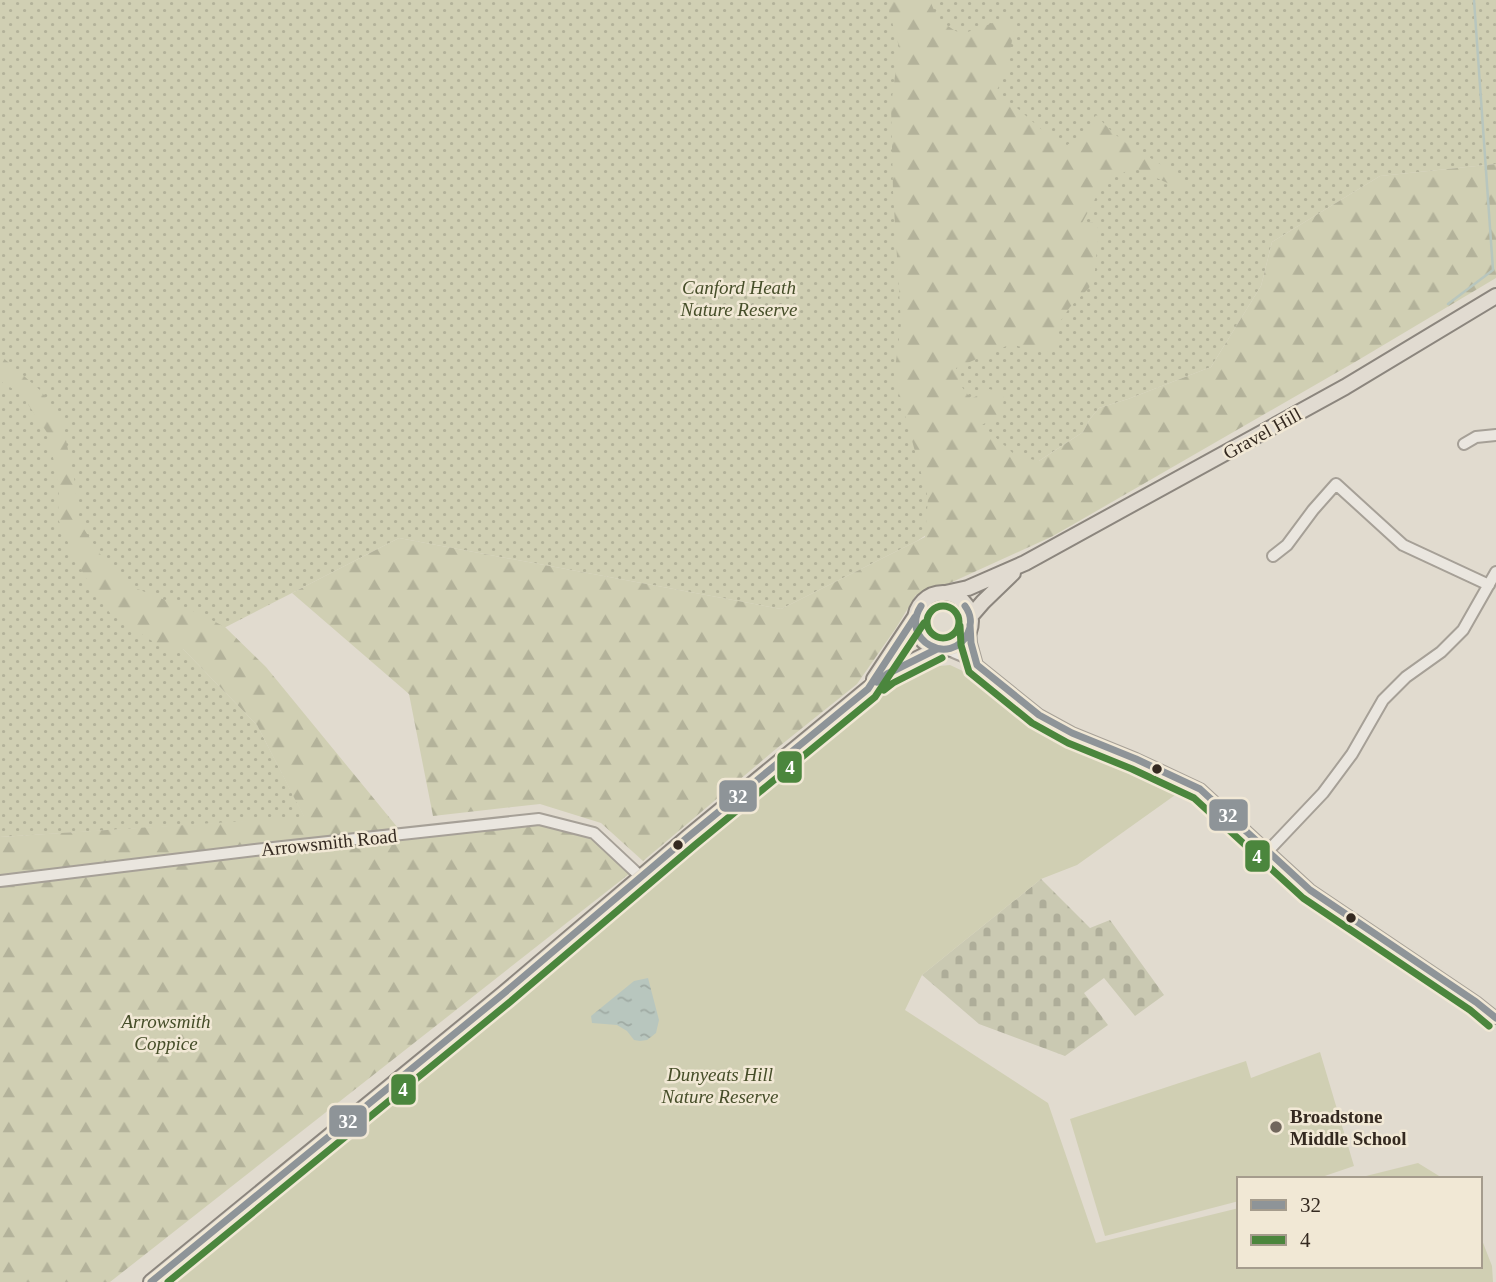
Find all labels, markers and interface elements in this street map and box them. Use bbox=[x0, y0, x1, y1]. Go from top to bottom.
park label: Canford Heath Nature Reserve bbox=[680, 277, 797, 320]
street label: Gravel Hill bbox=[1220, 403, 1305, 463]
line badge: 4 bbox=[776, 750, 803, 784]
text: 4 bbox=[785, 757, 795, 778]
unlabelled marker bbox=[1150, 762, 1164, 776]
line badge: 32 bbox=[718, 779, 758, 813]
text: 32 bbox=[729, 786, 748, 807]
line badge: 32 bbox=[1208, 798, 1249, 832]
text: 32 bbox=[1219, 805, 1238, 826]
street label: Arrowsmith Road bbox=[260, 825, 399, 860]
unlabelled marker bbox=[671, 838, 685, 852]
line badge: 4 bbox=[1244, 839, 1271, 873]
text: 4 bbox=[1252, 846, 1262, 867]
unlabelled marker bbox=[1344, 911, 1358, 925]
park label: Arrowsmith Coppice bbox=[119, 1011, 211, 1054]
park label: Dunyeats Hill Nature Reserve bbox=[661, 1064, 778, 1107]
line badge: 4 bbox=[390, 1073, 417, 1106]
text: 4 bbox=[398, 1079, 408, 1100]
line badge: 32 bbox=[328, 1104, 368, 1138]
place label: Broadstone Middle School bbox=[1290, 1106, 1407, 1149]
text: 32 bbox=[339, 1111, 358, 1132]
marker: Broadstone Middle School bbox=[1268, 1119, 1284, 1135]
legend bbox=[1237, 1177, 1482, 1268]
text: 32 bbox=[1300, 1193, 1321, 1217]
text: 4 bbox=[1300, 1228, 1311, 1252]

